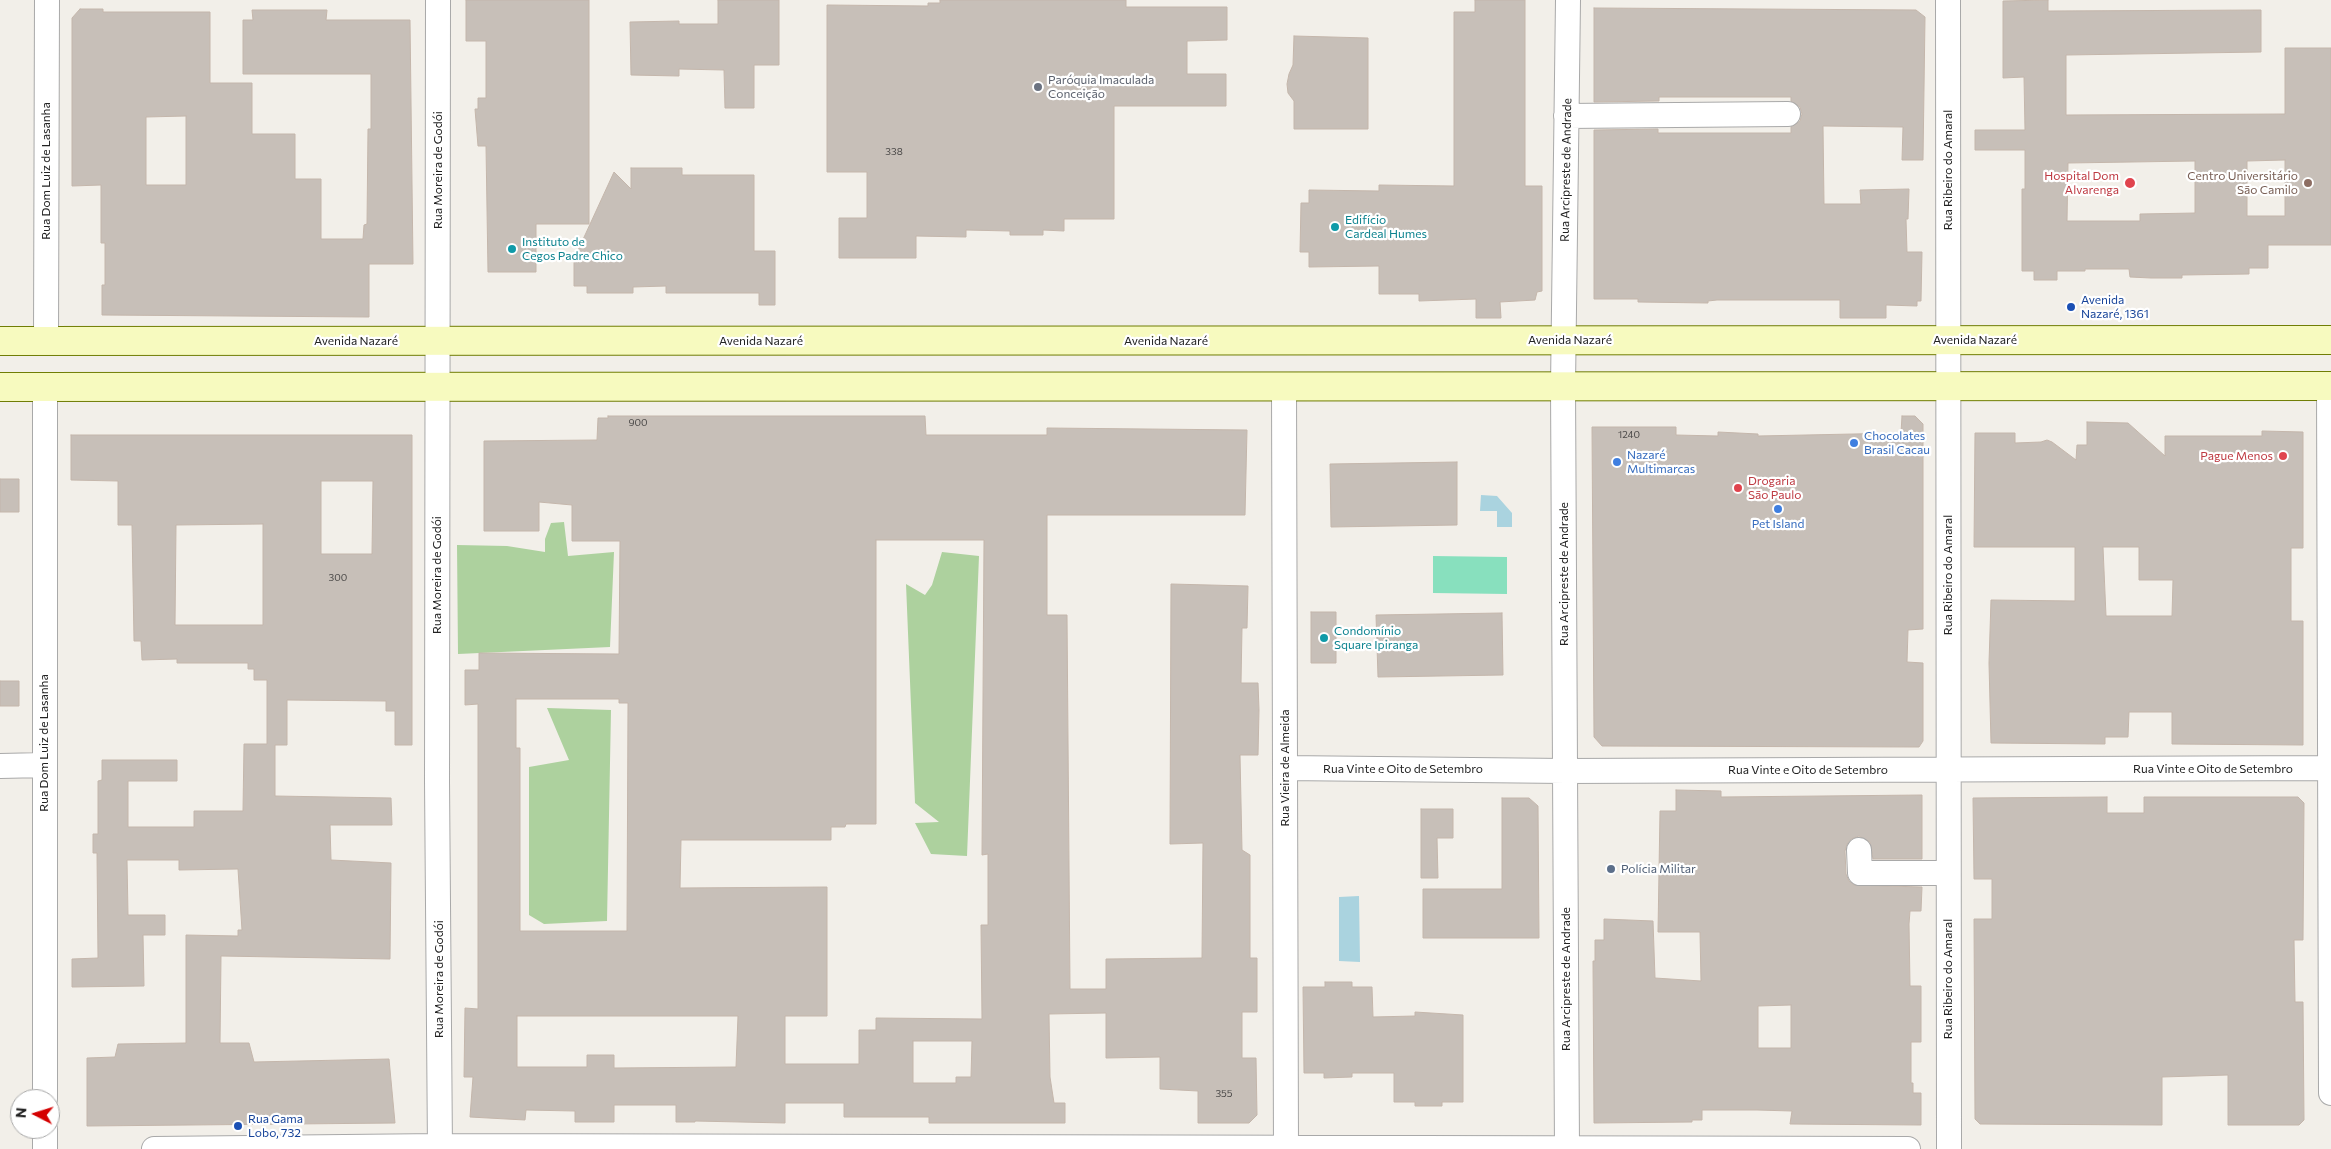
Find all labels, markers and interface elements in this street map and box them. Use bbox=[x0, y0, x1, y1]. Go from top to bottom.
place label: Paróquia Imaculada Conceição bbox=[1048, 73, 1154, 101]
marker: Paróquia Imaculada Conceição bbox=[1032, 81, 1044, 93]
street label: Rua Arcipreste de Andrade bbox=[1558, 98, 1574, 242]
street label: Rua Dom Luiz de Lasanha bbox=[39, 102, 53, 240]
street label: Rua Ribeiro do Amaral bbox=[1941, 110, 1955, 230]
street label: Rua Moreira de Godói bbox=[431, 111, 445, 229]
house number: 338 bbox=[885, 146, 903, 158]
place label: Hospital Dom Alvarenga bbox=[2044, 169, 2119, 197]
place label: Centro Universitário São Camilo bbox=[2187, 169, 2298, 197]
marker: Hospital Dom Alvarenga bbox=[2123, 176, 2137, 190]
marker: Centro Universitário São Camilo bbox=[2302, 177, 2314, 189]
place label: Edifício Cardeal Humes bbox=[1345, 213, 1427, 241]
marker: Edifício Cardeal Humes bbox=[1329, 221, 1341, 233]
place label: Instituto de Cegos Padre Chico bbox=[522, 235, 623, 263]
marker: Instituto de Cegos Padre Chico bbox=[506, 243, 518, 255]
place label: Avenida Nazaré, 1361 bbox=[2081, 293, 2149, 321]
marker: Avenida Nazaré, 1361 bbox=[2065, 301, 2077, 313]
street label: Avenida Nazaré bbox=[1528, 333, 1612, 347]
street label: Avenida Nazaré bbox=[1933, 333, 2017, 347]
street label: Avenida Nazaré bbox=[314, 334, 398, 348]
street label: Avenida Nazaré bbox=[719, 334, 803, 348]
street label: Avenida Nazaré bbox=[1124, 334, 1208, 348]
house number: 900 bbox=[628, 417, 648, 429]
house number: 1240 bbox=[1618, 429, 1640, 441]
place label: Chocolates Brasil Cacau bbox=[1864, 429, 1930, 457]
marker: Chocolates Brasil Cacau bbox=[1848, 437, 1860, 449]
place label: Nazaré Multimarcas bbox=[1627, 448, 1695, 476]
place label: Pague Menos bbox=[2200, 449, 2273, 463]
marker: Pague Menos bbox=[2277, 450, 2289, 462]
marker: Nazaré Multimarcas bbox=[1611, 456, 1623, 468]
place label: Drogaria São Paulo bbox=[1748, 474, 1801, 502]
marker: Drogaria São Paulo bbox=[1732, 482, 1744, 494]
street label: Rua Arcipreste de Andrade bbox=[1557, 502, 1571, 646]
marker: Pet Island bbox=[1772, 503, 1784, 515]
street label: Rua Ribeiro do Amaral bbox=[1941, 515, 1955, 635]
street label: Rua Moreira de Godói bbox=[430, 516, 444, 634]
place label: Pet Island bbox=[1752, 517, 1804, 531]
house number: 300 bbox=[329, 572, 347, 584]
place label: Condomínio Square Ipiranga bbox=[1334, 624, 1418, 652]
marker: Condomínio Square Ipiranga bbox=[1318, 632, 1330, 644]
street label: Rua Dom Luiz de Lasanha bbox=[37, 674, 51, 812]
street label: Rua Vieira de Almeida bbox=[1278, 709, 1292, 827]
street label: Rua Vinte e Oito de Setembro bbox=[1323, 762, 1483, 776]
street label: Rua Vinte e Oito de Setembro bbox=[2133, 762, 2293, 776]
street label: Rua Vinte e Oito de Setembro bbox=[1728, 763, 1888, 777]
place label: Polícia Militar bbox=[1621, 862, 1696, 876]
marker: Polícia Militar bbox=[1605, 863, 1617, 875]
street label: Rua Arcipreste de Andrade bbox=[1559, 907, 1573, 1051]
street label: Rua Ribeiro do Amaral bbox=[1941, 919, 1955, 1039]
street label: Rua Moreira de Godói bbox=[432, 920, 446, 1038]
house number: 355 bbox=[1215, 1088, 1233, 1100]
north arrow bbox=[10, 1089, 60, 1139]
text: N bbox=[12, 1107, 29, 1119]
place label: Rua Gama Lobo, 732 bbox=[248, 1112, 303, 1140]
marker: Rua Gama Lobo, 732 bbox=[232, 1120, 244, 1132]

